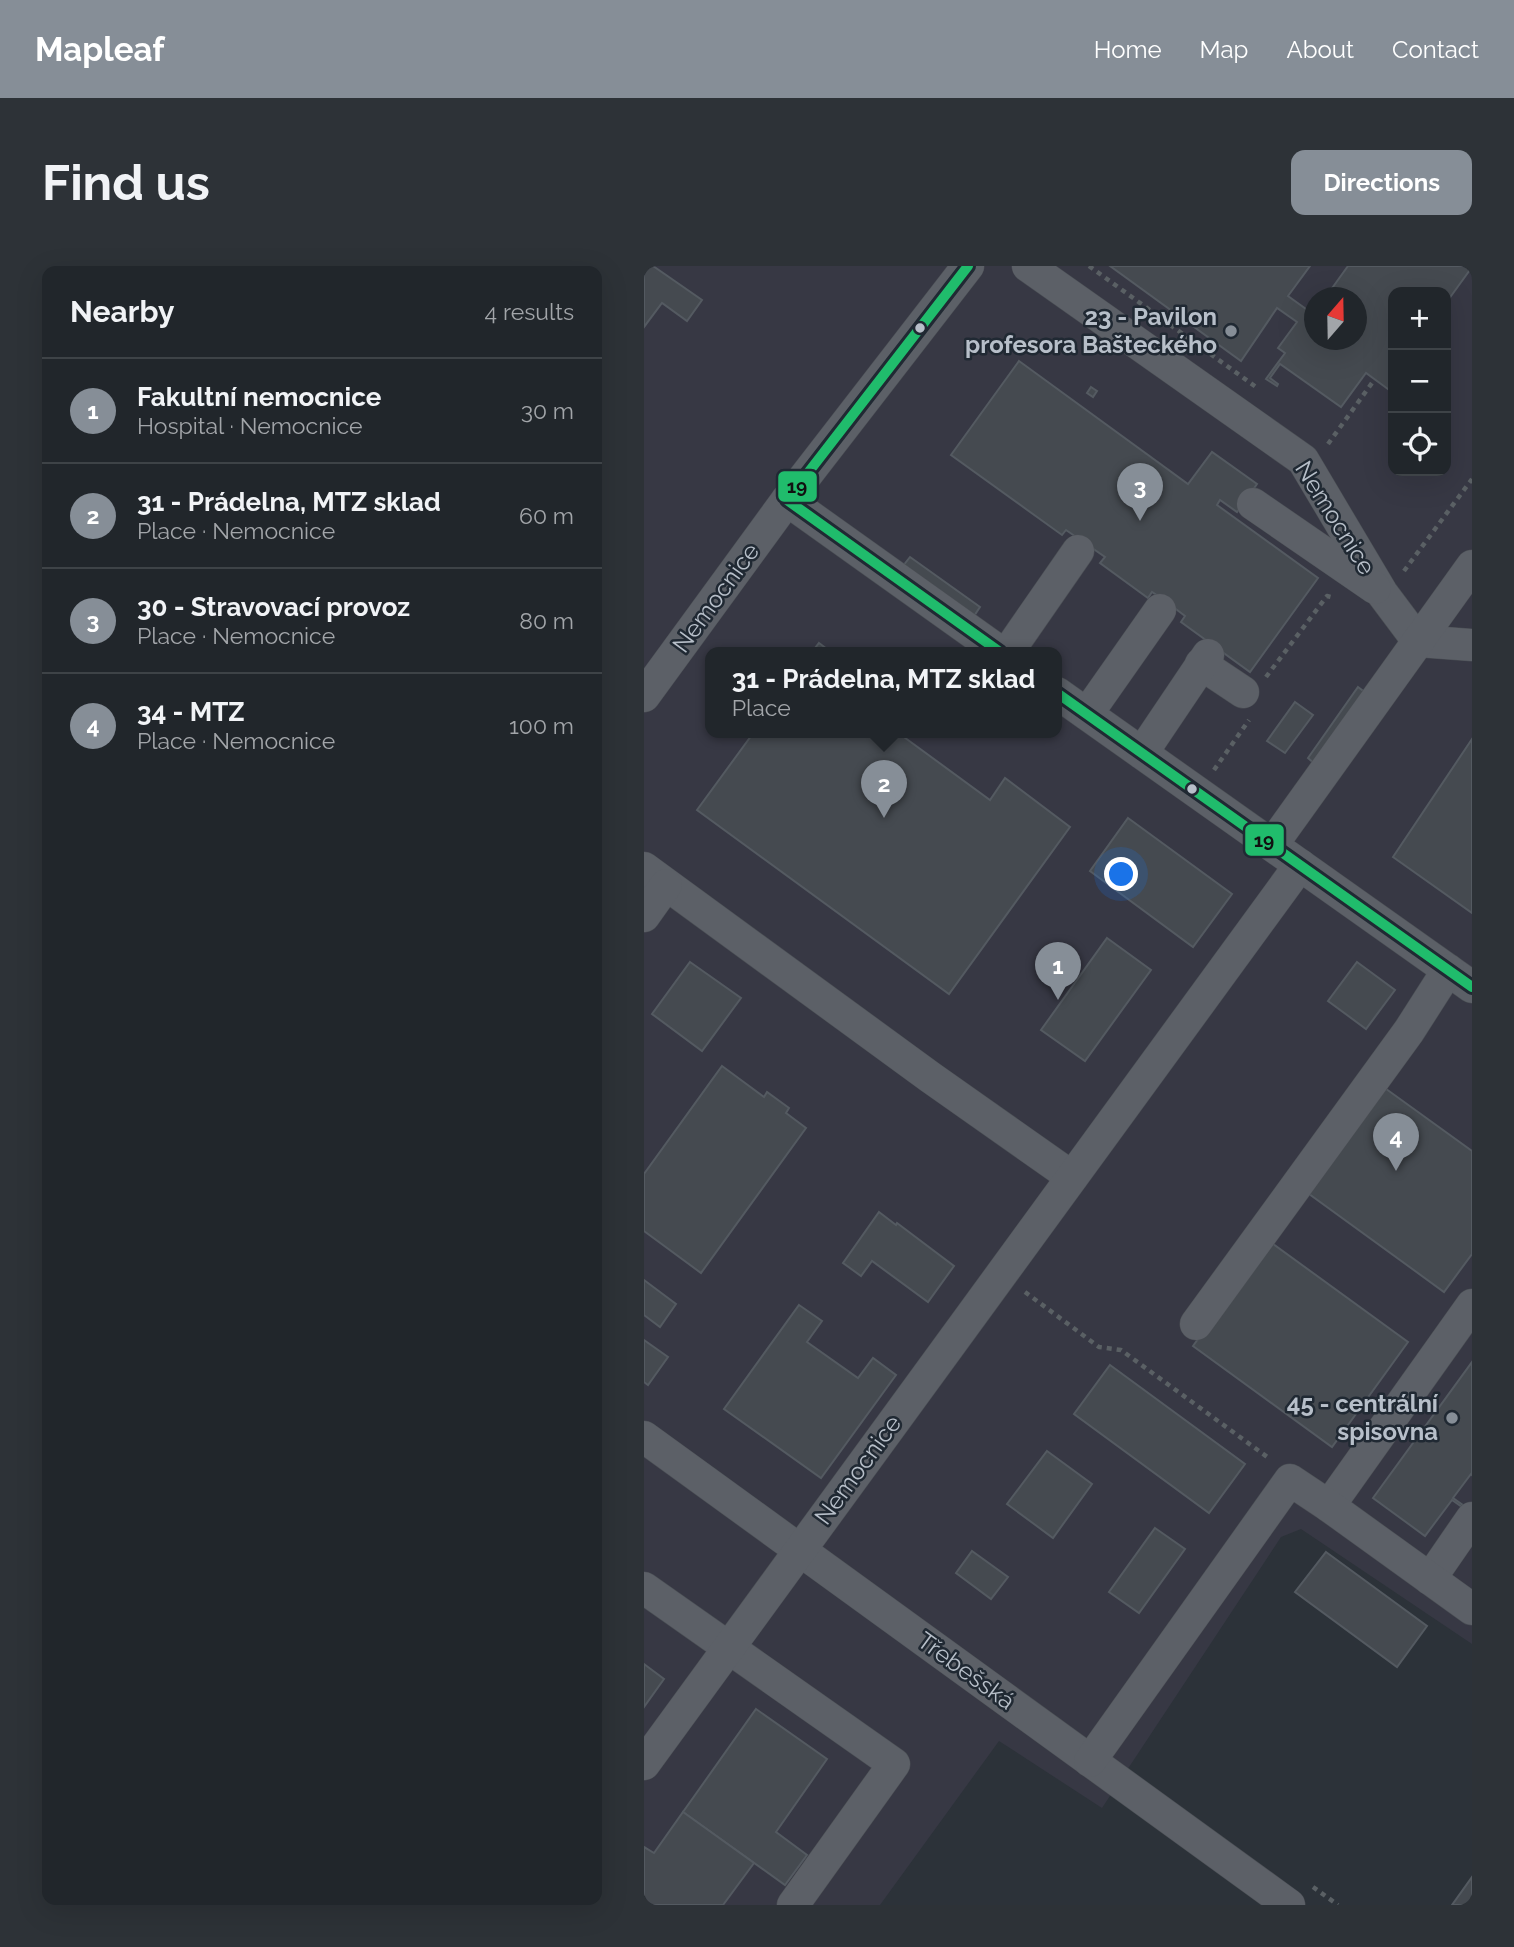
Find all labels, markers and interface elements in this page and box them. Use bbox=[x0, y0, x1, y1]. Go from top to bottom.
text: Mapleaf bbox=[35, 30, 165, 69]
text: Home bbox=[1094, 35, 1162, 64]
text: Map bbox=[1200, 35, 1248, 64]
text: About bbox=[1286, 35, 1354, 64]
text: Contact bbox=[1392, 35, 1479, 64]
button: Directions bbox=[1291, 150, 1472, 215]
text: Find us bbox=[42, 154, 210, 211]
north arrow bbox=[1304, 287, 1367, 350]
map controls bbox=[1388, 287, 1451, 476]
button: + bbox=[1388, 287, 1451, 350]
text: Nearby bbox=[70, 294, 174, 329]
text: 4 results bbox=[485, 298, 574, 325]
place label: 23 - Pavilon profesora Bašteckého bbox=[965, 302, 1217, 359]
unlabelled marker bbox=[913, 321, 927, 335]
marker: 23 - Pavilon profesora Bašteckého bbox=[1223, 323, 1239, 339]
button: − bbox=[1388, 350, 1451, 413]
text: Fakultní nemocnice bbox=[137, 382, 381, 412]
text: 1 bbox=[87, 397, 99, 424]
text: 30 m bbox=[521, 397, 574, 424]
text: Hospital · Nemocnice bbox=[137, 412, 363, 439]
button: locate bbox=[1388, 413, 1451, 476]
street label: Nemocnice bbox=[1289, 456, 1382, 580]
pin: 3 bbox=[1117, 463, 1163, 521]
line badge: 19 bbox=[777, 470, 818, 503]
text: 19 bbox=[787, 475, 807, 497]
text: 31 - Prádelna, MTZ sklad bbox=[137, 487, 441, 517]
text: 2 bbox=[87, 502, 99, 529]
text: 60 m bbox=[519, 502, 574, 529]
text: Place · Nemocnice bbox=[137, 517, 335, 544]
street label: Nemocnice bbox=[666, 537, 765, 658]
text: 30 - Stravovací provoz bbox=[137, 592, 410, 622]
text: 3 bbox=[87, 607, 99, 634]
text: 80 m bbox=[519, 607, 574, 634]
text: Place · Nemocnice bbox=[137, 622, 335, 649]
popup bbox=[705, 647, 1062, 738]
text: 31 - Prádelna, MTZ sklad bbox=[732, 664, 1035, 694]
text: Place bbox=[732, 694, 791, 721]
text: 34 - MTZ bbox=[137, 697, 245, 727]
text: 4 bbox=[86, 712, 100, 739]
text: 100 m bbox=[509, 712, 574, 739]
text: Place · Nemocnice bbox=[137, 727, 335, 754]
pin: 2 bbox=[861, 760, 907, 818]
unlabelled marker bbox=[1185, 782, 1199, 796]
line badge: 19 bbox=[1244, 823, 1285, 857]
text: 19 bbox=[1254, 829, 1274, 851]
your location bbox=[1104, 857, 1138, 891]
pin: 1 bbox=[1035, 942, 1081, 1000]
pin: 4 bbox=[1373, 1113, 1419, 1171]
place label: 45 - centrální spisovna bbox=[1287, 1389, 1439, 1446]
street label: Nemocnice bbox=[808, 1409, 907, 1530]
marker: 45 - centrální spisovna bbox=[1444, 1410, 1460, 1426]
street label: Třebešská bbox=[912, 1626, 1021, 1716]

